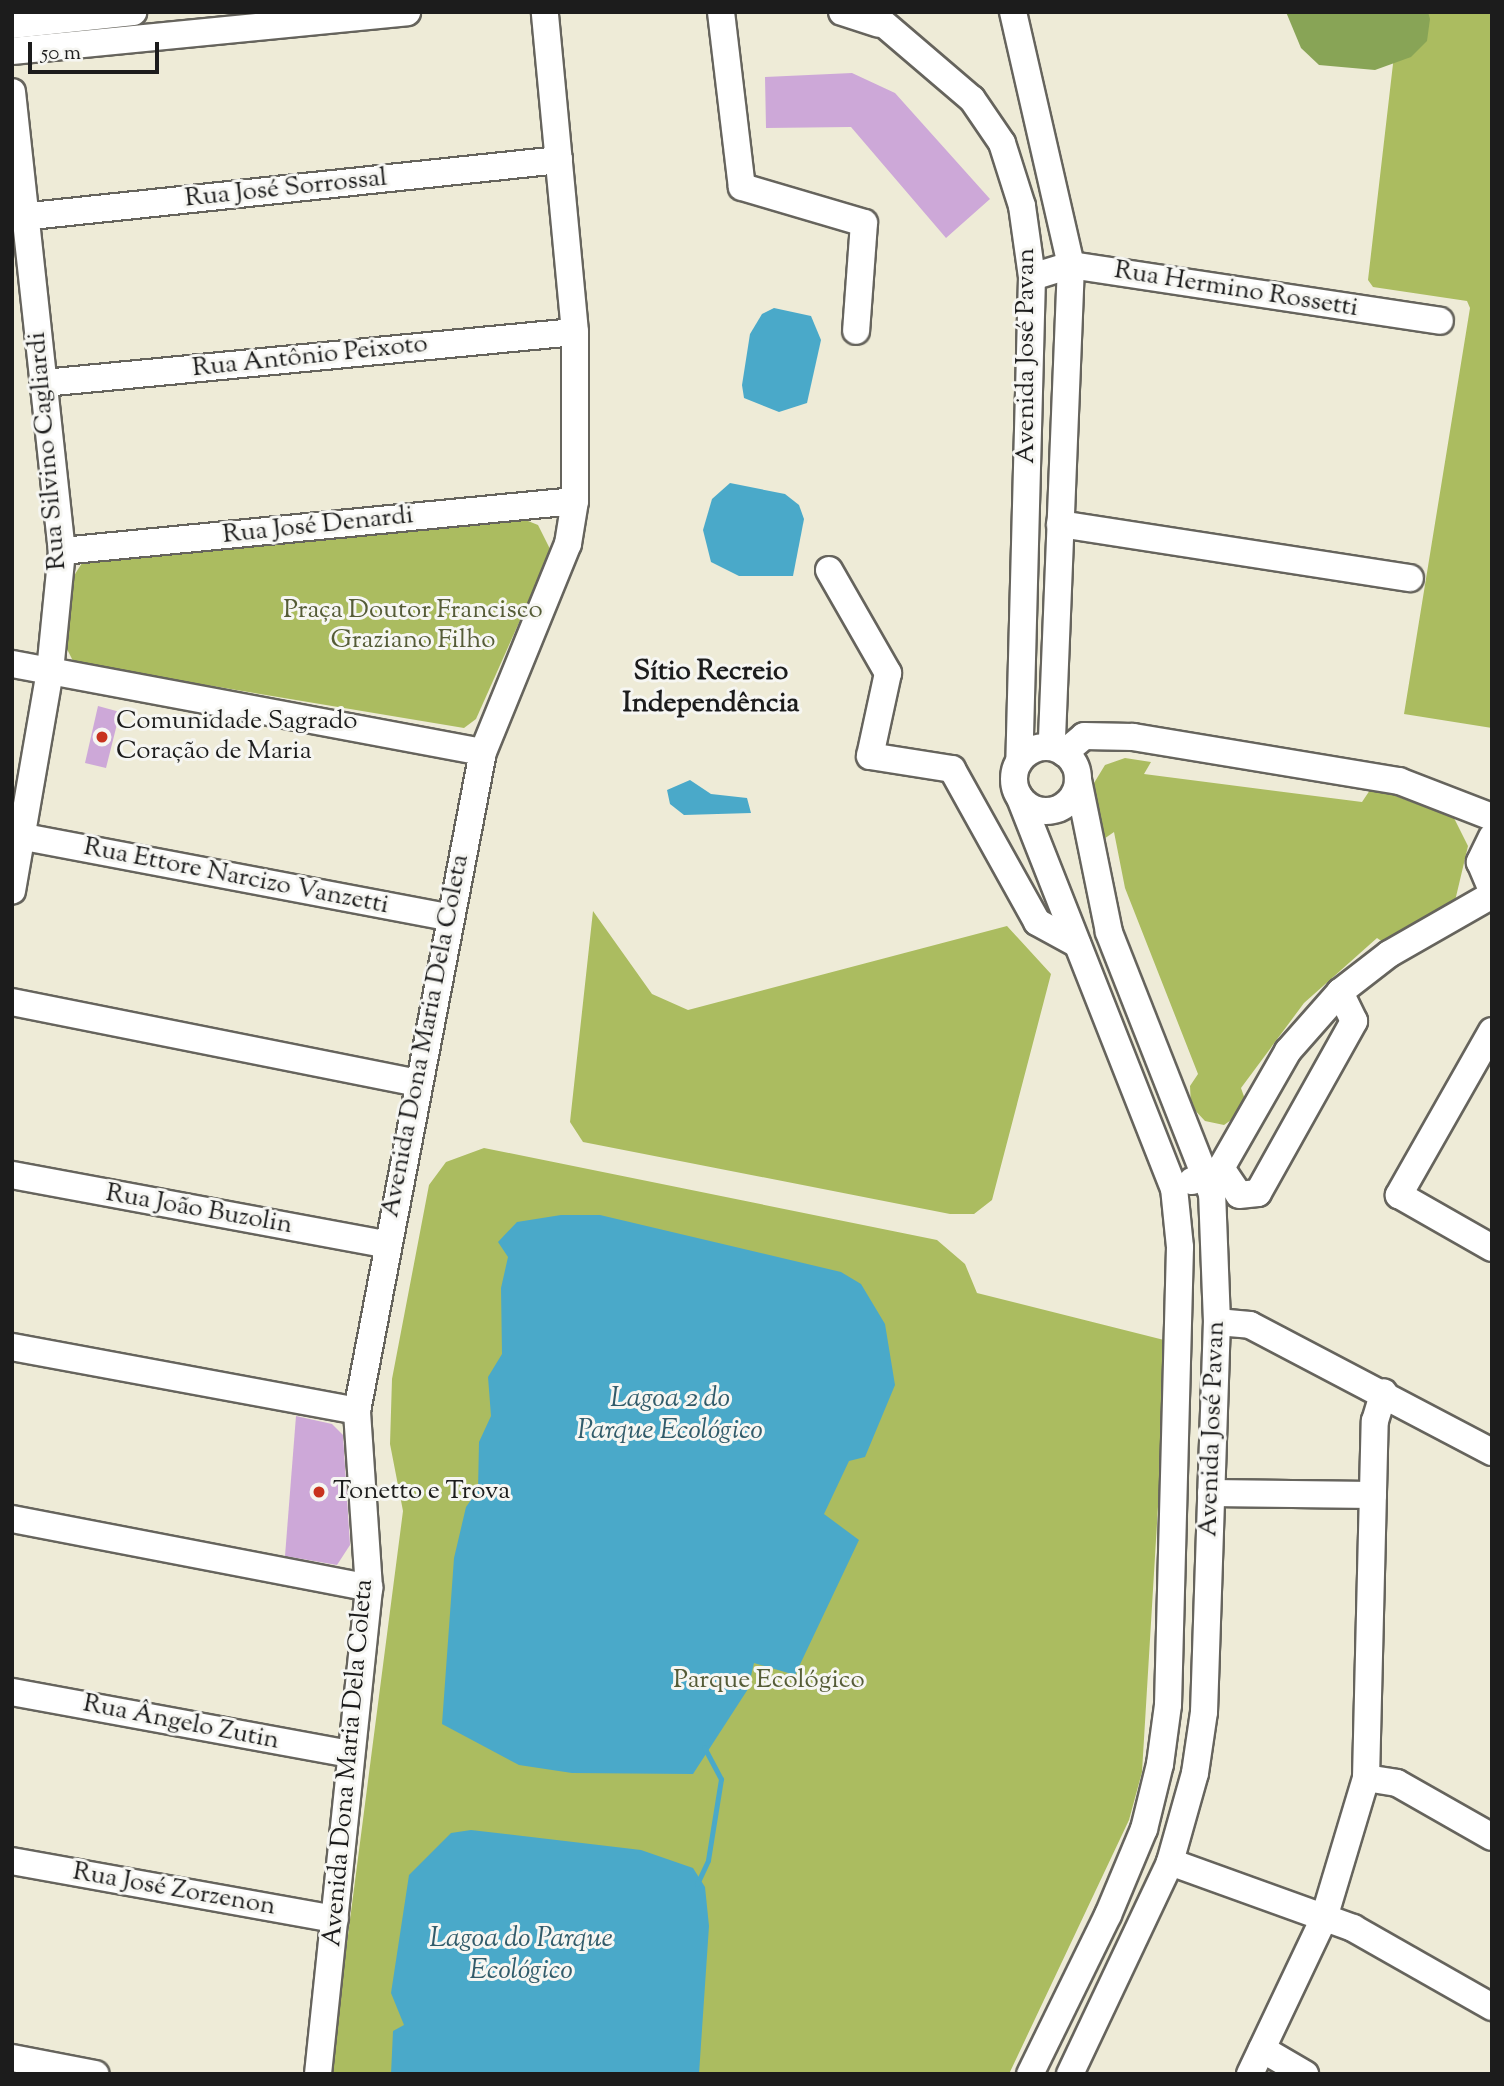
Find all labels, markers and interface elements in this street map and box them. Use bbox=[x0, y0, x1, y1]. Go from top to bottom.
scale bar bbox=[32, 28, 163, 72]
text: 50 m bbox=[41, 39, 81, 69]
street label: Rua José Sorrossal bbox=[183, 163, 389, 215]
street label: Avenida José Pavan bbox=[1011, 248, 1043, 464]
street label: Rua Hermino Rossetti bbox=[1112, 255, 1360, 325]
street label: Rua Antônio Peixoto bbox=[191, 329, 429, 385]
street label: Rua Silvino Cagliardi bbox=[22, 331, 74, 571]
street label: Rua José Denardi bbox=[221, 500, 415, 552]
park label: Praça Doutor Francisco Graziano Filho bbox=[283, 595, 543, 656]
district label: Sítio Recreio Independência bbox=[623, 655, 799, 721]
place label: Comunidade Sagrado Coração de Maria bbox=[116, 706, 358, 768]
marker: Comunidade Sagrado Coração de Maria bbox=[94, 729, 110, 745]
street label: Rua Ettore Narcizo Vanzetti bbox=[81, 832, 391, 922]
street label: Avenida Dona Maria Dela Coleta bbox=[375, 852, 477, 1220]
street label: Rua João Buzolin bbox=[103, 1178, 295, 1242]
street label: Avenida José Pavan bbox=[1194, 1321, 1232, 1537]
water label: Lagoa 2 do Parque Ecológico bbox=[577, 1382, 763, 1448]
place label: Tonetto e Trova bbox=[333, 1476, 510, 1508]
marker: Tonetto e Trova bbox=[311, 1484, 327, 1500]
street label: Avenida Dona Maria Dela Coleta bbox=[317, 1578, 381, 1948]
park label: Parque Ecológico bbox=[673, 1665, 865, 1697]
street label: Rua Ângelo Zutin bbox=[80, 1689, 282, 1757]
street label: Rua José Zorzenon bbox=[70, 1857, 278, 1923]
water label: Lagoa do Parque Ecológico bbox=[429, 1922, 613, 1988]

